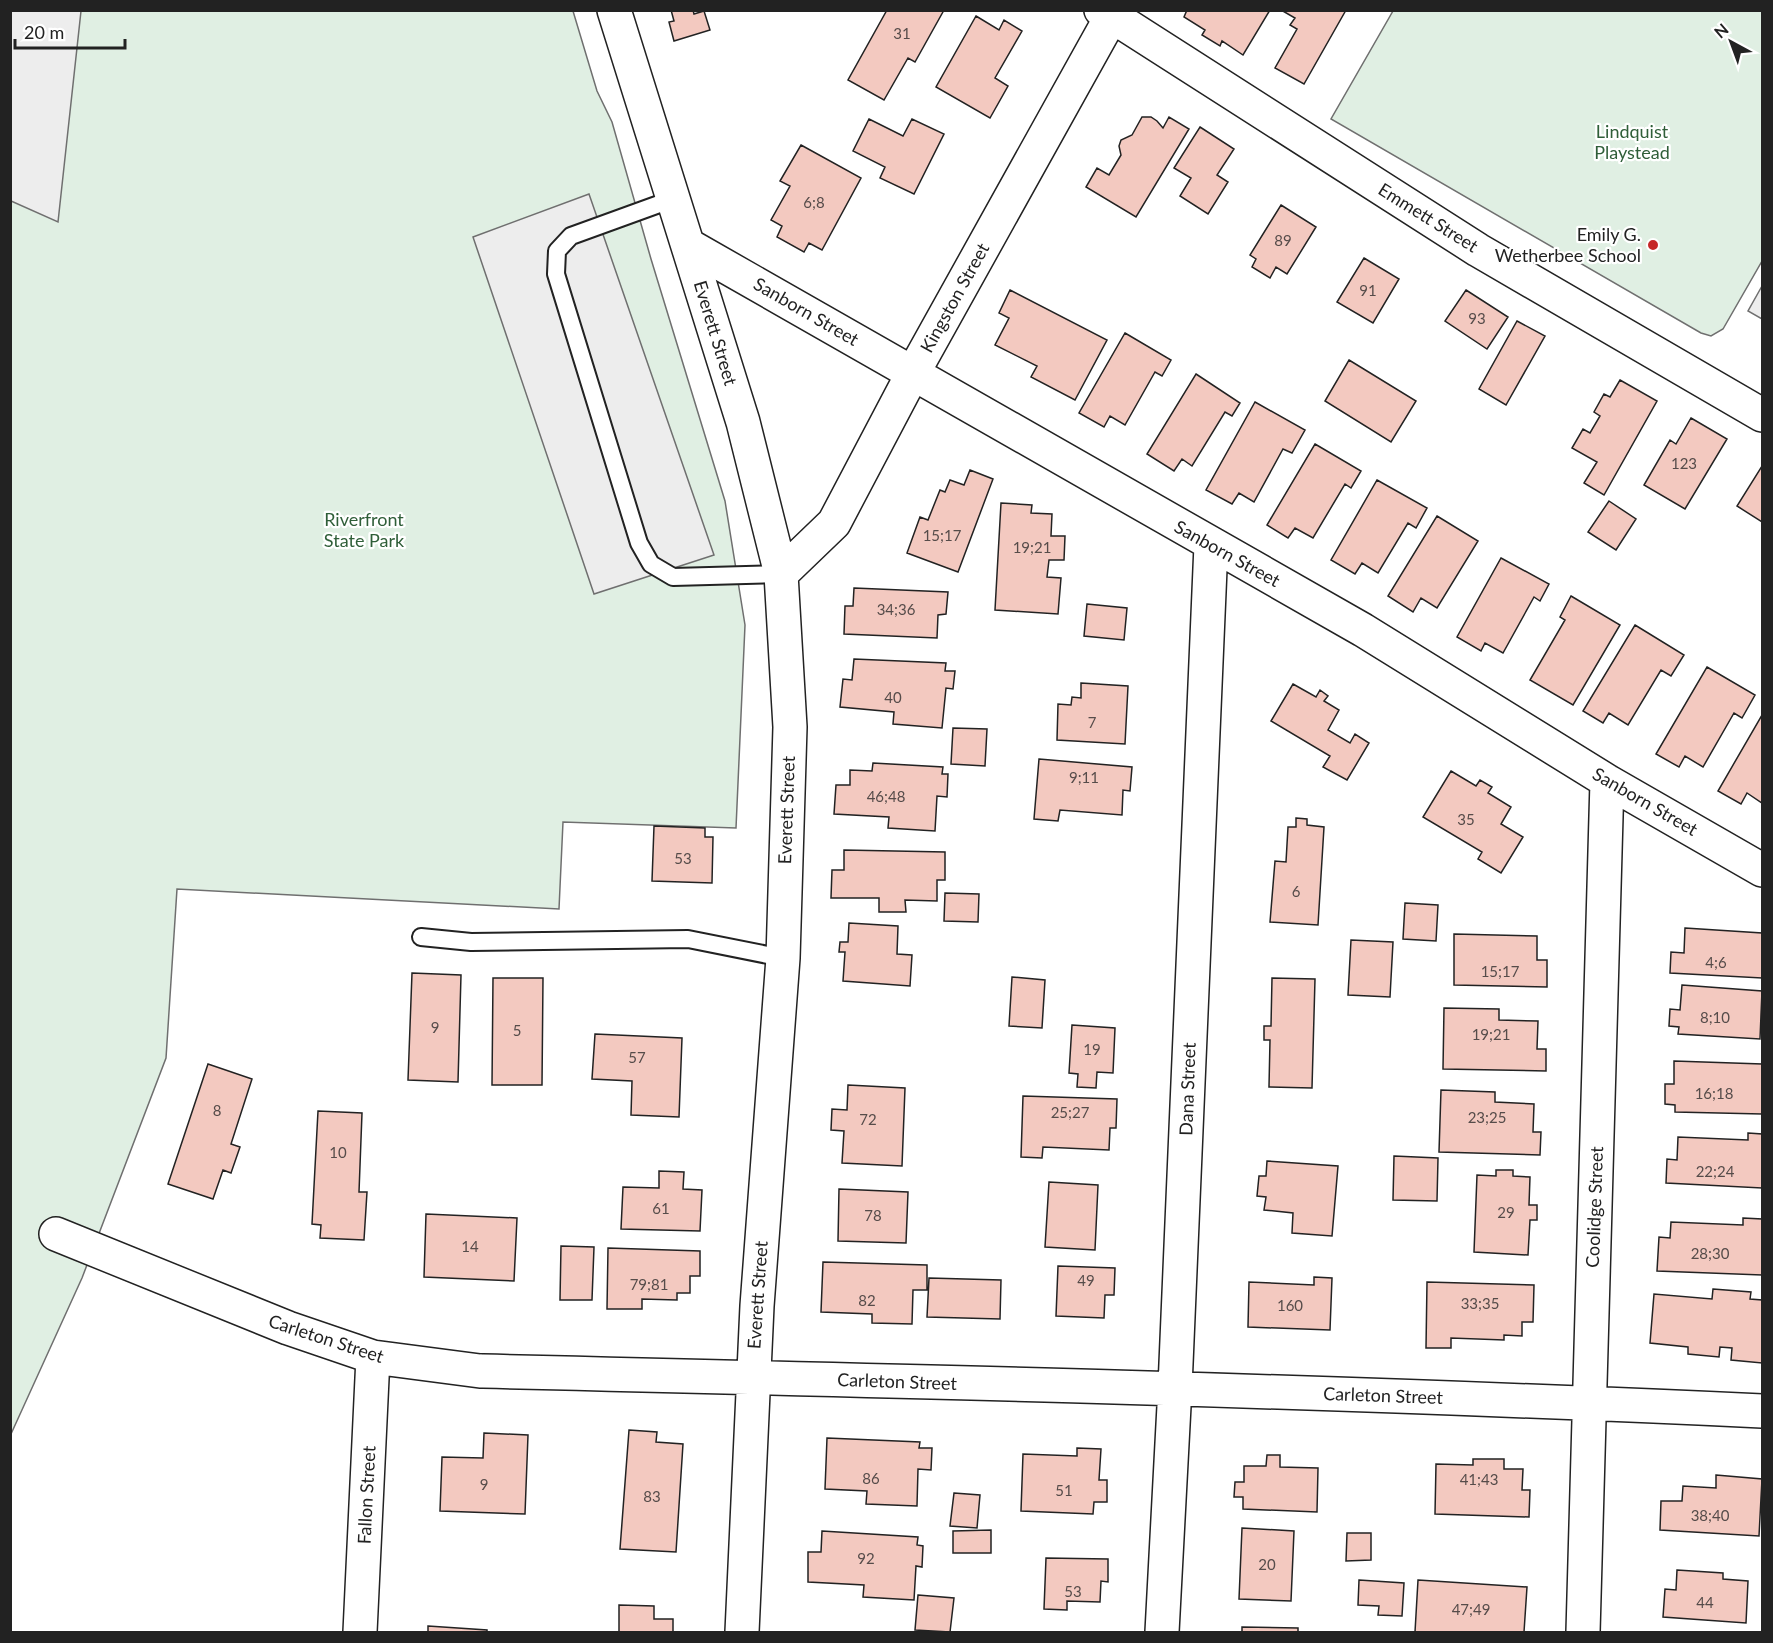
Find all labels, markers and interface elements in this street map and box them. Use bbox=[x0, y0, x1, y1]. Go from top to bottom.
scale bar bbox=[15, 12, 124, 50]
north arrow bbox=[1701, 12, 1761, 72]
text: N bbox=[1710, 19, 1732, 42]
text: 20 m bbox=[24, 21, 64, 43]
house number: 31 bbox=[893, 24, 911, 42]
park label: Lindquist Playstead bbox=[1594, 120, 1670, 163]
street label: Emmett Street bbox=[1375, 178, 1483, 257]
house number: 6;8 bbox=[803, 193, 825, 211]
place label: Emily G. Wetherbee School bbox=[1495, 223, 1641, 266]
house number: 89 bbox=[1274, 231, 1292, 249]
street label: Kingston Street bbox=[915, 238, 994, 356]
marker: Emily G. Wetherbee School bbox=[1646, 238, 1660, 252]
street label: Sanborn Street bbox=[750, 272, 863, 350]
street label: Everett Street bbox=[690, 278, 742, 388]
house number: 91 bbox=[1359, 281, 1377, 299]
house number: 93 bbox=[1468, 309, 1486, 327]
house number: 123 bbox=[1671, 454, 1697, 472]
park label: Riverfront State Park bbox=[324, 508, 405, 551]
street label: Sanborn Street bbox=[1171, 515, 1285, 591]
house number: 15;17 bbox=[923, 526, 962, 544]
house number: 19;21 bbox=[1013, 538, 1051, 556]
house number: 34;36 bbox=[877, 600, 916, 618]
house number: 40 bbox=[884, 688, 902, 706]
house number: 7 bbox=[1088, 713, 1097, 731]
street label: Everett Street bbox=[773, 755, 799, 865]
street label: Sanborn Street bbox=[1589, 762, 1702, 840]
house number: 9;11 bbox=[1069, 768, 1099, 786]
house number: 46;48 bbox=[867, 787, 905, 805]
house number: 35 bbox=[1457, 810, 1475, 828]
house number: 53 bbox=[674, 849, 692, 867]
house number: 6 bbox=[1292, 882, 1301, 900]
house number: 4;6 bbox=[1705, 953, 1727, 971]
house number: 15;17 bbox=[1481, 962, 1520, 980]
house number: 8;10 bbox=[1700, 1008, 1730, 1026]
house number: 9 bbox=[431, 1018, 439, 1036]
house number: 5 bbox=[513, 1021, 521, 1039]
house number: 19;21 bbox=[1472, 1025, 1510, 1043]
house number: 19 bbox=[1083, 1040, 1101, 1058]
street label: Dana Street bbox=[1174, 1041, 1200, 1136]
house number: 57 bbox=[628, 1048, 646, 1066]
house number: 16;18 bbox=[1695, 1084, 1733, 1102]
house number: 8 bbox=[213, 1101, 221, 1119]
house number: 25;27 bbox=[1051, 1103, 1090, 1121]
house number: 23;25 bbox=[1468, 1108, 1506, 1126]
house number: 72 bbox=[859, 1110, 877, 1128]
house number: 10 bbox=[329, 1143, 347, 1161]
street label: Coolidge Street bbox=[1581, 1145, 1607, 1268]
house number: 22;24 bbox=[1696, 1162, 1735, 1180]
house number: 61 bbox=[652, 1199, 670, 1217]
house number: 29 bbox=[1497, 1203, 1515, 1221]
house number: 78 bbox=[864, 1206, 882, 1224]
house number: 14 bbox=[461, 1237, 479, 1255]
street label: Everett Street bbox=[742, 1240, 772, 1350]
house number: 28;30 bbox=[1691, 1244, 1730, 1262]
house number: 49 bbox=[1077, 1271, 1095, 1289]
house number: 79;81 bbox=[630, 1275, 668, 1293]
house number: 82 bbox=[858, 1291, 876, 1309]
house number: 33;35 bbox=[1461, 1294, 1499, 1312]
house number: 160 bbox=[1277, 1296, 1303, 1314]
street label: Carleton Street bbox=[266, 1309, 387, 1367]
street label: Carleton Street bbox=[837, 1368, 958, 1394]
street label: Carleton Street bbox=[1323, 1382, 1444, 1408]
street label: Fallon Street bbox=[352, 1445, 380, 1545]
house number: 86 bbox=[862, 1469, 880, 1487]
house number: 41;43 bbox=[1460, 1470, 1498, 1488]
house number: 9 bbox=[480, 1475, 488, 1493]
house number: 51 bbox=[1055, 1481, 1073, 1499]
house number: 83 bbox=[643, 1487, 661, 1505]
house number: 38;40 bbox=[1691, 1506, 1730, 1524]
house number: 92 bbox=[857, 1549, 875, 1567]
house number: 20 bbox=[1258, 1555, 1276, 1573]
house number: 53 bbox=[1064, 1582, 1082, 1600]
house number: 44 bbox=[1696, 1593, 1714, 1611]
house number: 47;49 bbox=[1452, 1600, 1490, 1618]

